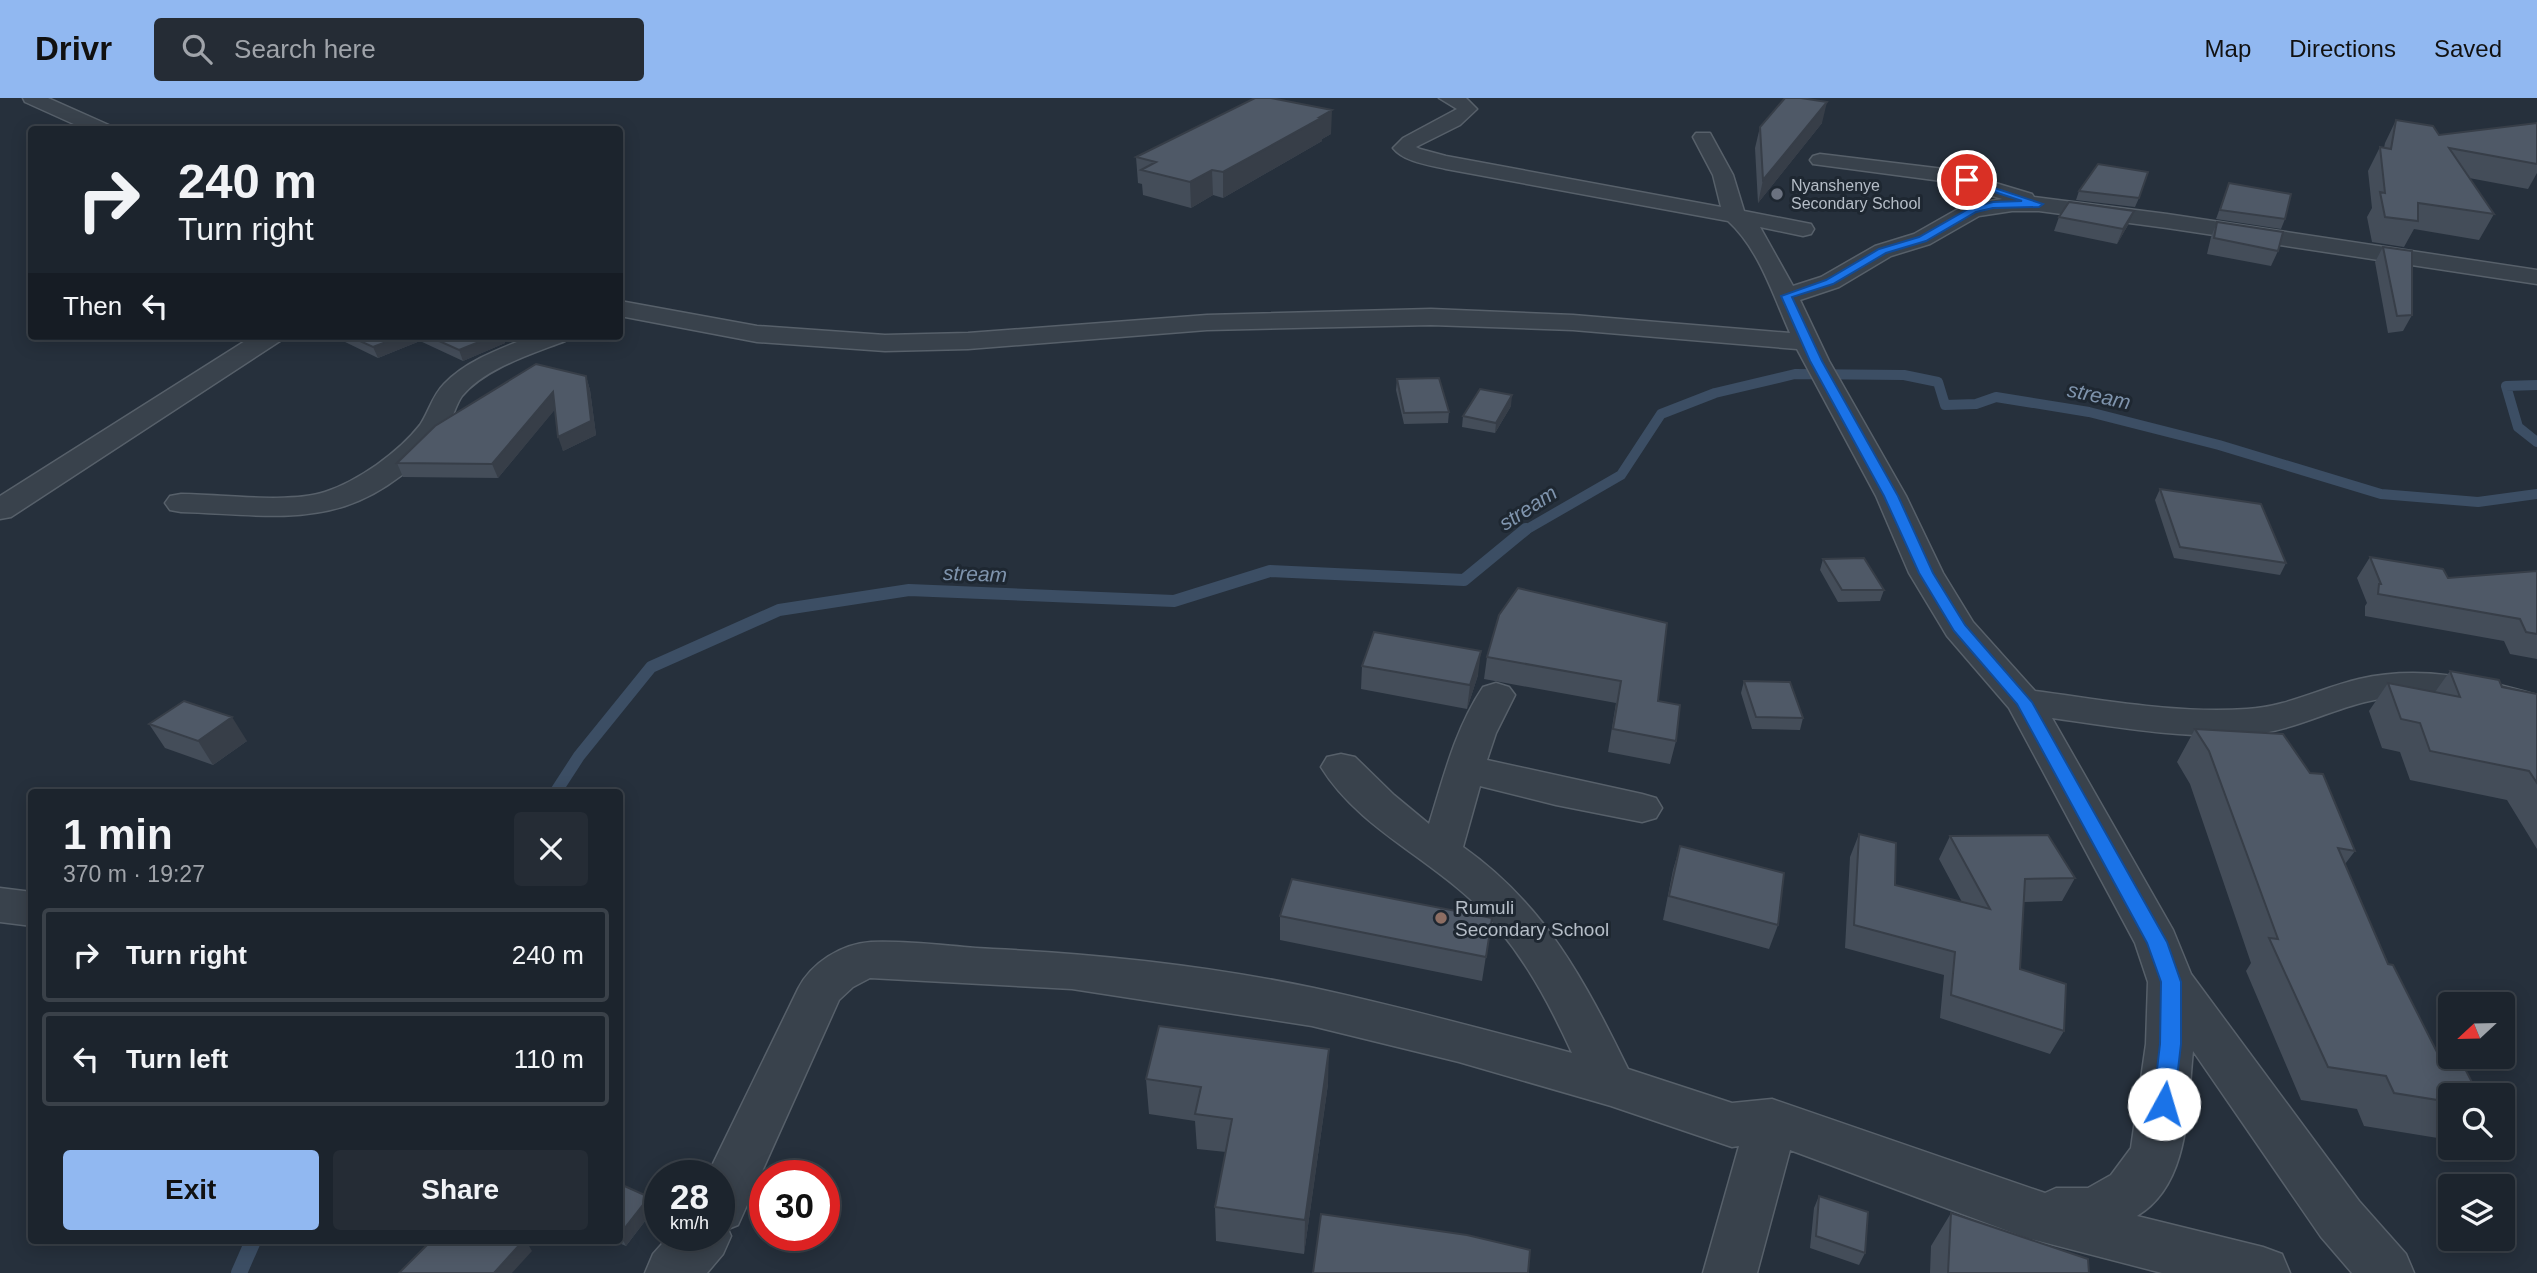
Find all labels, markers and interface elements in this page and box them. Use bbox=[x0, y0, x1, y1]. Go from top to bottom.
search box bbox=[154, 18, 644, 81]
text: Drivr bbox=[35, 30, 112, 67]
icon: search bbox=[178, 30, 216, 68]
text: Search here bbox=[234, 34, 376, 64]
text: Map bbox=[2205, 35, 2251, 62]
text: Directions bbox=[2289, 35, 2396, 62]
text: Saved bbox=[2434, 35, 2502, 62]
pin bbox=[1937, 150, 1997, 210]
icon: right bbox=[63, 154, 154, 245]
text: 240 m bbox=[178, 154, 317, 208]
icon: arrive bbox=[1948, 161, 1986, 199]
place label: Nyanshenye Secondary School bbox=[1791, 177, 1921, 212]
marker: Nyanshenye Secondary School bbox=[1769, 186, 1785, 202]
text: Turn right bbox=[178, 211, 314, 247]
icon: left bbox=[136, 287, 174, 325]
text: Then bbox=[63, 291, 122, 321]
water label: stream bbox=[2065, 378, 2133, 413]
water label: stream bbox=[1495, 480, 1561, 535]
water label: stream bbox=[943, 561, 1007, 586]
text: 1 min bbox=[63, 811, 173, 858]
button: close bbox=[514, 812, 588, 886]
text: 370 m · 19:27 bbox=[63, 861, 205, 887]
place label: Rumuli Secondary School bbox=[1455, 897, 1609, 940]
marker: Rumuli Secondary School bbox=[1433, 910, 1449, 926]
icon: right bbox=[67, 936, 105, 974]
text: Turn right bbox=[126, 940, 247, 970]
text: 240 m bbox=[512, 940, 584, 970]
north arrow bbox=[2438, 992, 2515, 1069]
map controls bbox=[2438, 992, 2515, 1251]
icon: left bbox=[67, 1040, 105, 1078]
text: Turn left bbox=[126, 1044, 228, 1074]
text: 110 m bbox=[514, 1044, 584, 1074]
position arrow bbox=[2127, 1067, 2201, 1141]
button: search bbox=[2438, 1083, 2515, 1160]
button: Exit bbox=[63, 1150, 319, 1230]
button: Share bbox=[333, 1150, 588, 1230]
speed limit sign: 30 bbox=[749, 1160, 840, 1251]
button: layers bbox=[2438, 1174, 2515, 1251]
text: 28 bbox=[670, 1177, 709, 1216]
text: km/h bbox=[670, 1213, 709, 1233]

